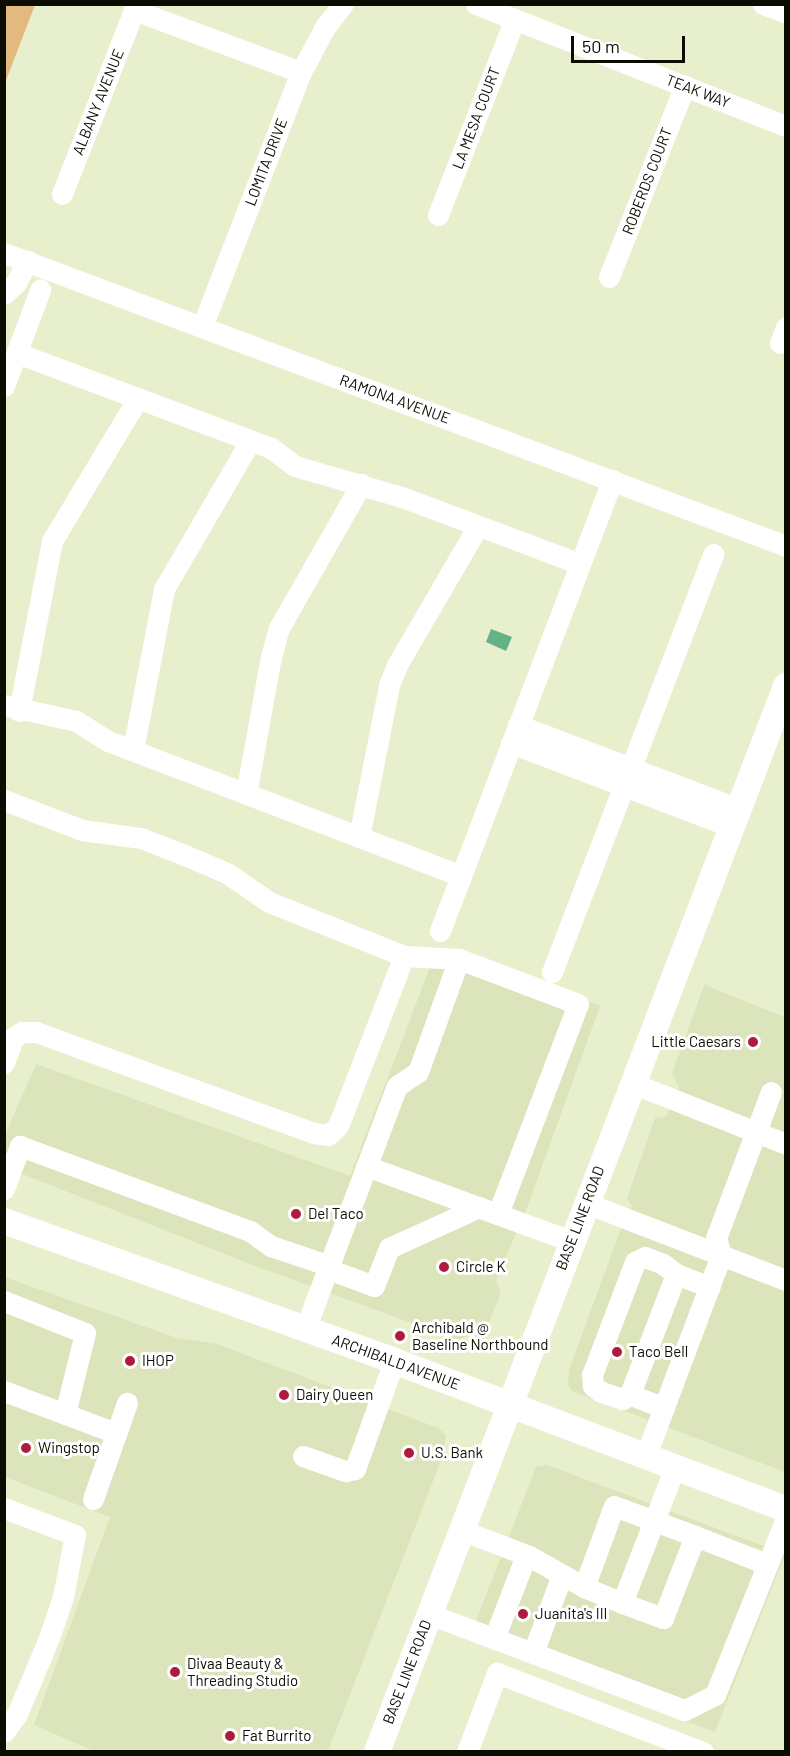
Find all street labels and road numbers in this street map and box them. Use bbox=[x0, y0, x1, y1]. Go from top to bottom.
street label: ALBANY AVENUE bbox=[69, 46, 127, 158]
street label: LA MESA COURT bbox=[448, 64, 504, 172]
street label: TEAK WAY bbox=[663, 71, 733, 111]
street label: LOMITA DRIVE bbox=[241, 116, 291, 208]
street label: ROBERDS COURT bbox=[618, 125, 676, 237]
street label: RAMONA AVENUE bbox=[337, 371, 453, 427]
street label: BASE LINE ROAD bbox=[552, 1164, 608, 1272]
street label: ARCHIBALD AVENUE bbox=[329, 1330, 463, 1394]
street label: BASE LINE ROAD bbox=[379, 1618, 435, 1726]

